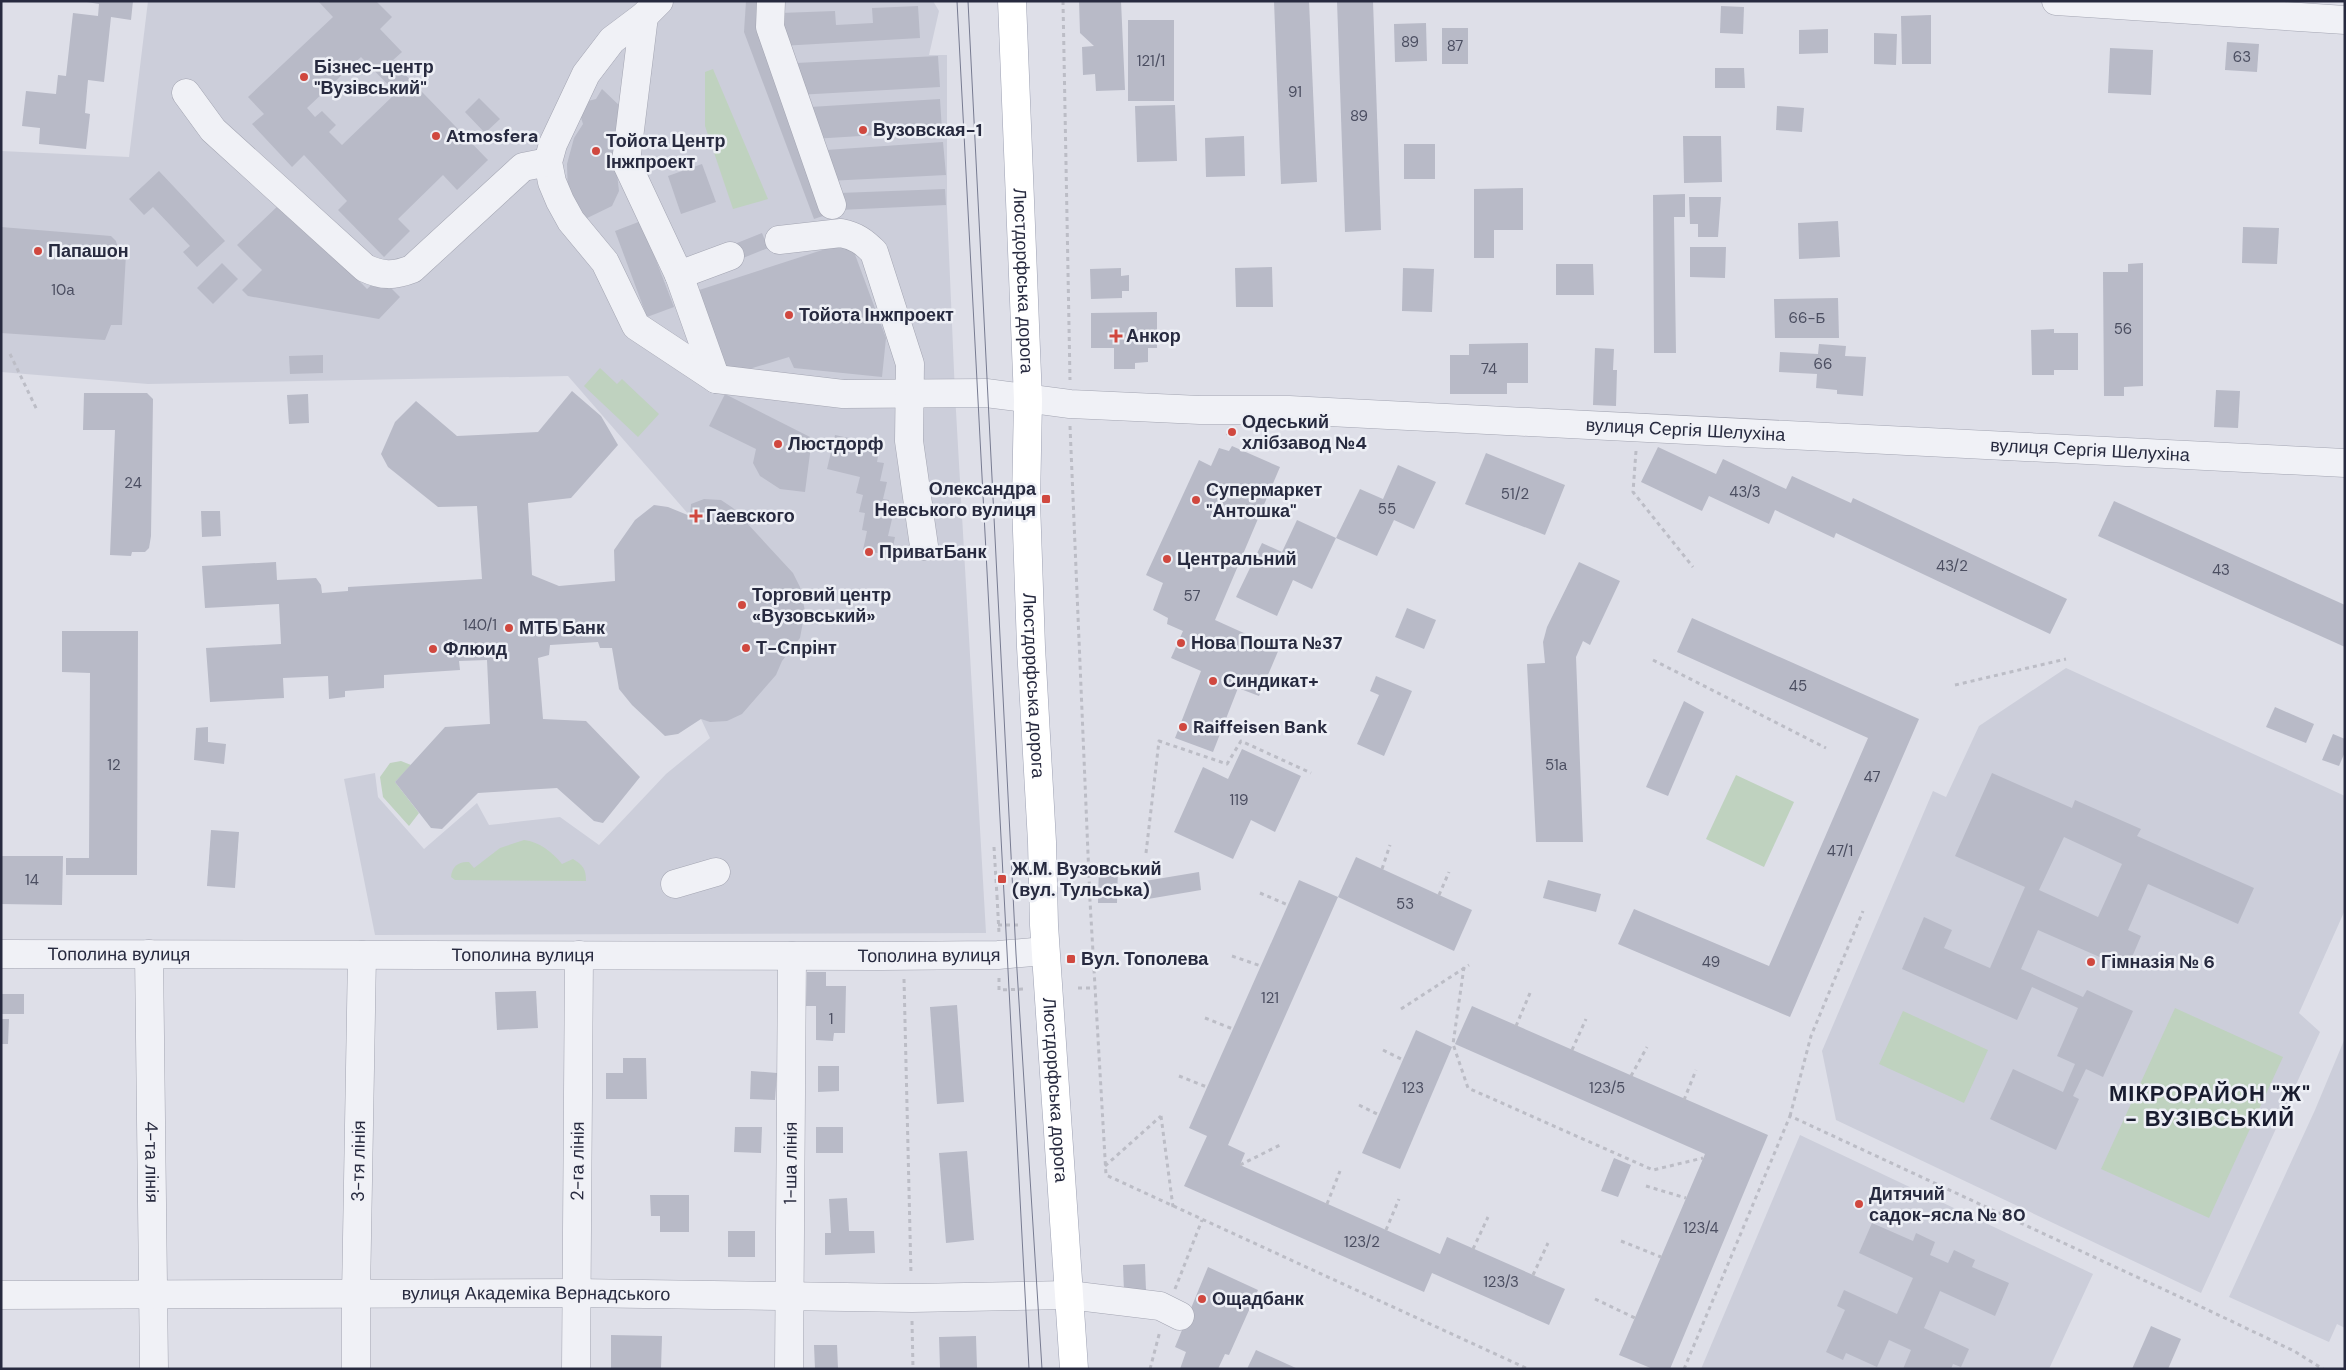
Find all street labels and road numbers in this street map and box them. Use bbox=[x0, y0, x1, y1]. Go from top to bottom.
street label: Люстдорфська дорога bbox=[1008, 188, 1039, 375]
street label: вулиця Сергія Шелухіна bbox=[1585, 413, 1787, 447]
street label: вулиця Сергія Шелухіна bbox=[1990, 433, 2191, 467]
street label: Люстдорфська дорога bbox=[1017, 592, 1050, 780]
street label: Тополина вулиця bbox=[48, 942, 190, 966]
street label: Тополина вулиця bbox=[452, 943, 594, 967]
street label: Тополина вулиця bbox=[858, 943, 1000, 968]
street label: Люстдорфська дорога bbox=[1037, 996, 1073, 1184]
street label: 3-тя лінія bbox=[346, 1120, 371, 1202]
street label: 4-та лінія bbox=[139, 1121, 164, 1203]
street label: 2-га лінія bbox=[565, 1121, 590, 1201]
street label: 1-ша лінія bbox=[778, 1121, 803, 1205]
street label: вулиця Академіка Вернадського bbox=[402, 1281, 671, 1306]

